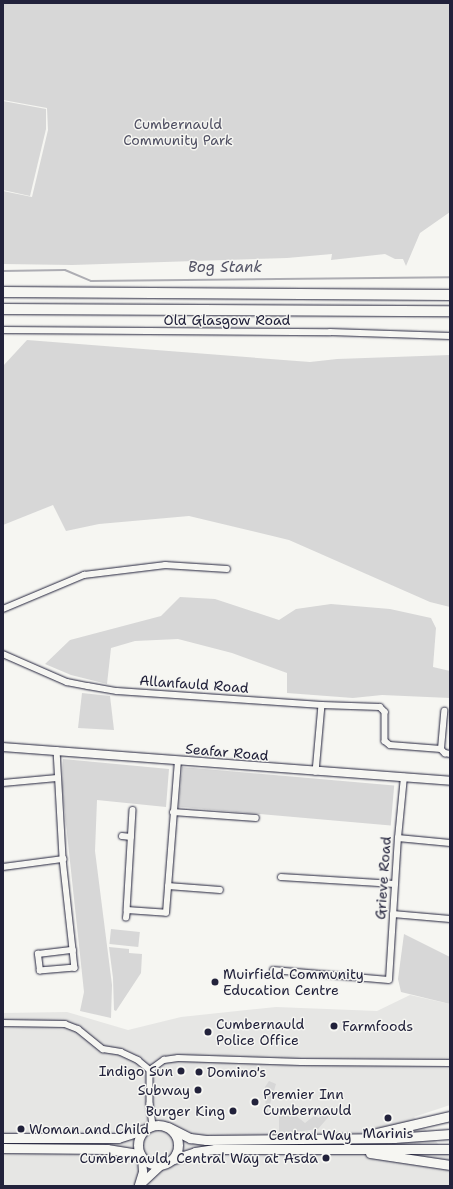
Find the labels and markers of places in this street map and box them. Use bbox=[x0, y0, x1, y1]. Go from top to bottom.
place label: Muirfield Community Education Centre bbox=[223, 966, 364, 998]
marker: Muirfield Community Education Centre bbox=[210, 977, 220, 987]
place label: Cumbernauld Police Office bbox=[216, 1016, 304, 1048]
place label: Farmfoods bbox=[342, 1018, 413, 1034]
marker: Farmfoods bbox=[329, 1021, 339, 1031]
marker: Cumbernauld Police Office bbox=[203, 1027, 213, 1037]
place label: Indigo Sun bbox=[99, 1063, 173, 1079]
place label: Domino's bbox=[207, 1064, 266, 1080]
marker: Indigo Sun bbox=[176, 1066, 186, 1076]
marker: Domino's bbox=[194, 1067, 204, 1077]
place label: Subway bbox=[138, 1082, 190, 1098]
marker: Subway bbox=[193, 1085, 203, 1095]
place label: Premier Inn Cumbernauld bbox=[263, 1086, 351, 1118]
marker: Premier Inn Cumbernauld bbox=[250, 1097, 260, 1107]
place label: Burger King bbox=[146, 1103, 225, 1119]
marker: Burger King bbox=[228, 1106, 238, 1116]
marker: Marinis bbox=[383, 1113, 393, 1123]
place label: Woman and Child bbox=[29, 1121, 149, 1137]
marker: Woman and Child bbox=[16, 1124, 26, 1134]
place label: Marinis bbox=[363, 1125, 413, 1141]
place label: Cumbernauld, Central Way at Asda bbox=[80, 1150, 318, 1166]
marker: Cumbernauld, Central Way at Asda bbox=[321, 1153, 331, 1163]

